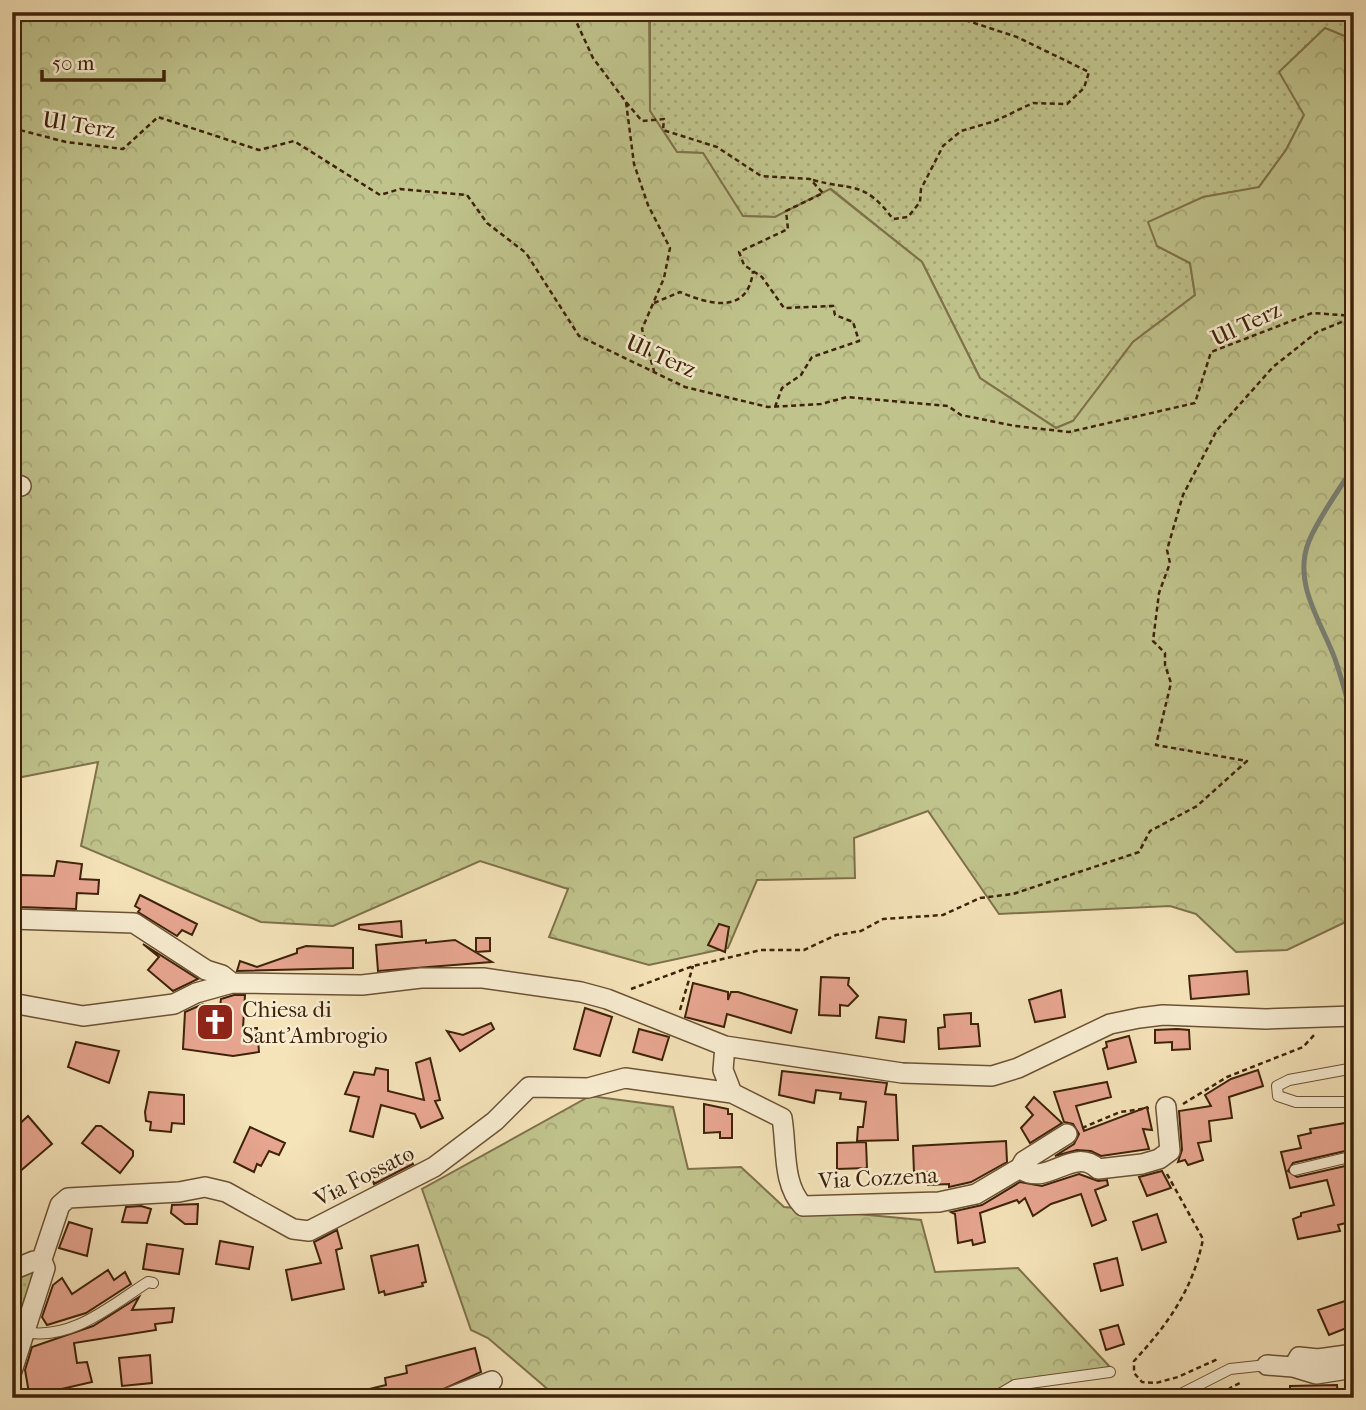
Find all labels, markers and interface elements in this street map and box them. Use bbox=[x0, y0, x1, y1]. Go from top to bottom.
scale bar bbox=[42, 38, 164, 82]
text: 50 m bbox=[52, 51, 95, 75]
street label: Ul Terz bbox=[40, 106, 118, 144]
street label: Ul Terz bbox=[1207, 296, 1285, 352]
street label: Ul Terz bbox=[622, 329, 700, 383]
place label: Chiesa di Sant'Ambrogio bbox=[242, 996, 388, 1049]
church icon: Chiesa di Sant'Ambrogio bbox=[194, 1001, 236, 1043]
street label: Via Fossato bbox=[309, 1139, 419, 1213]
street label: Via Cozzena bbox=[816, 1161, 939, 1195]

